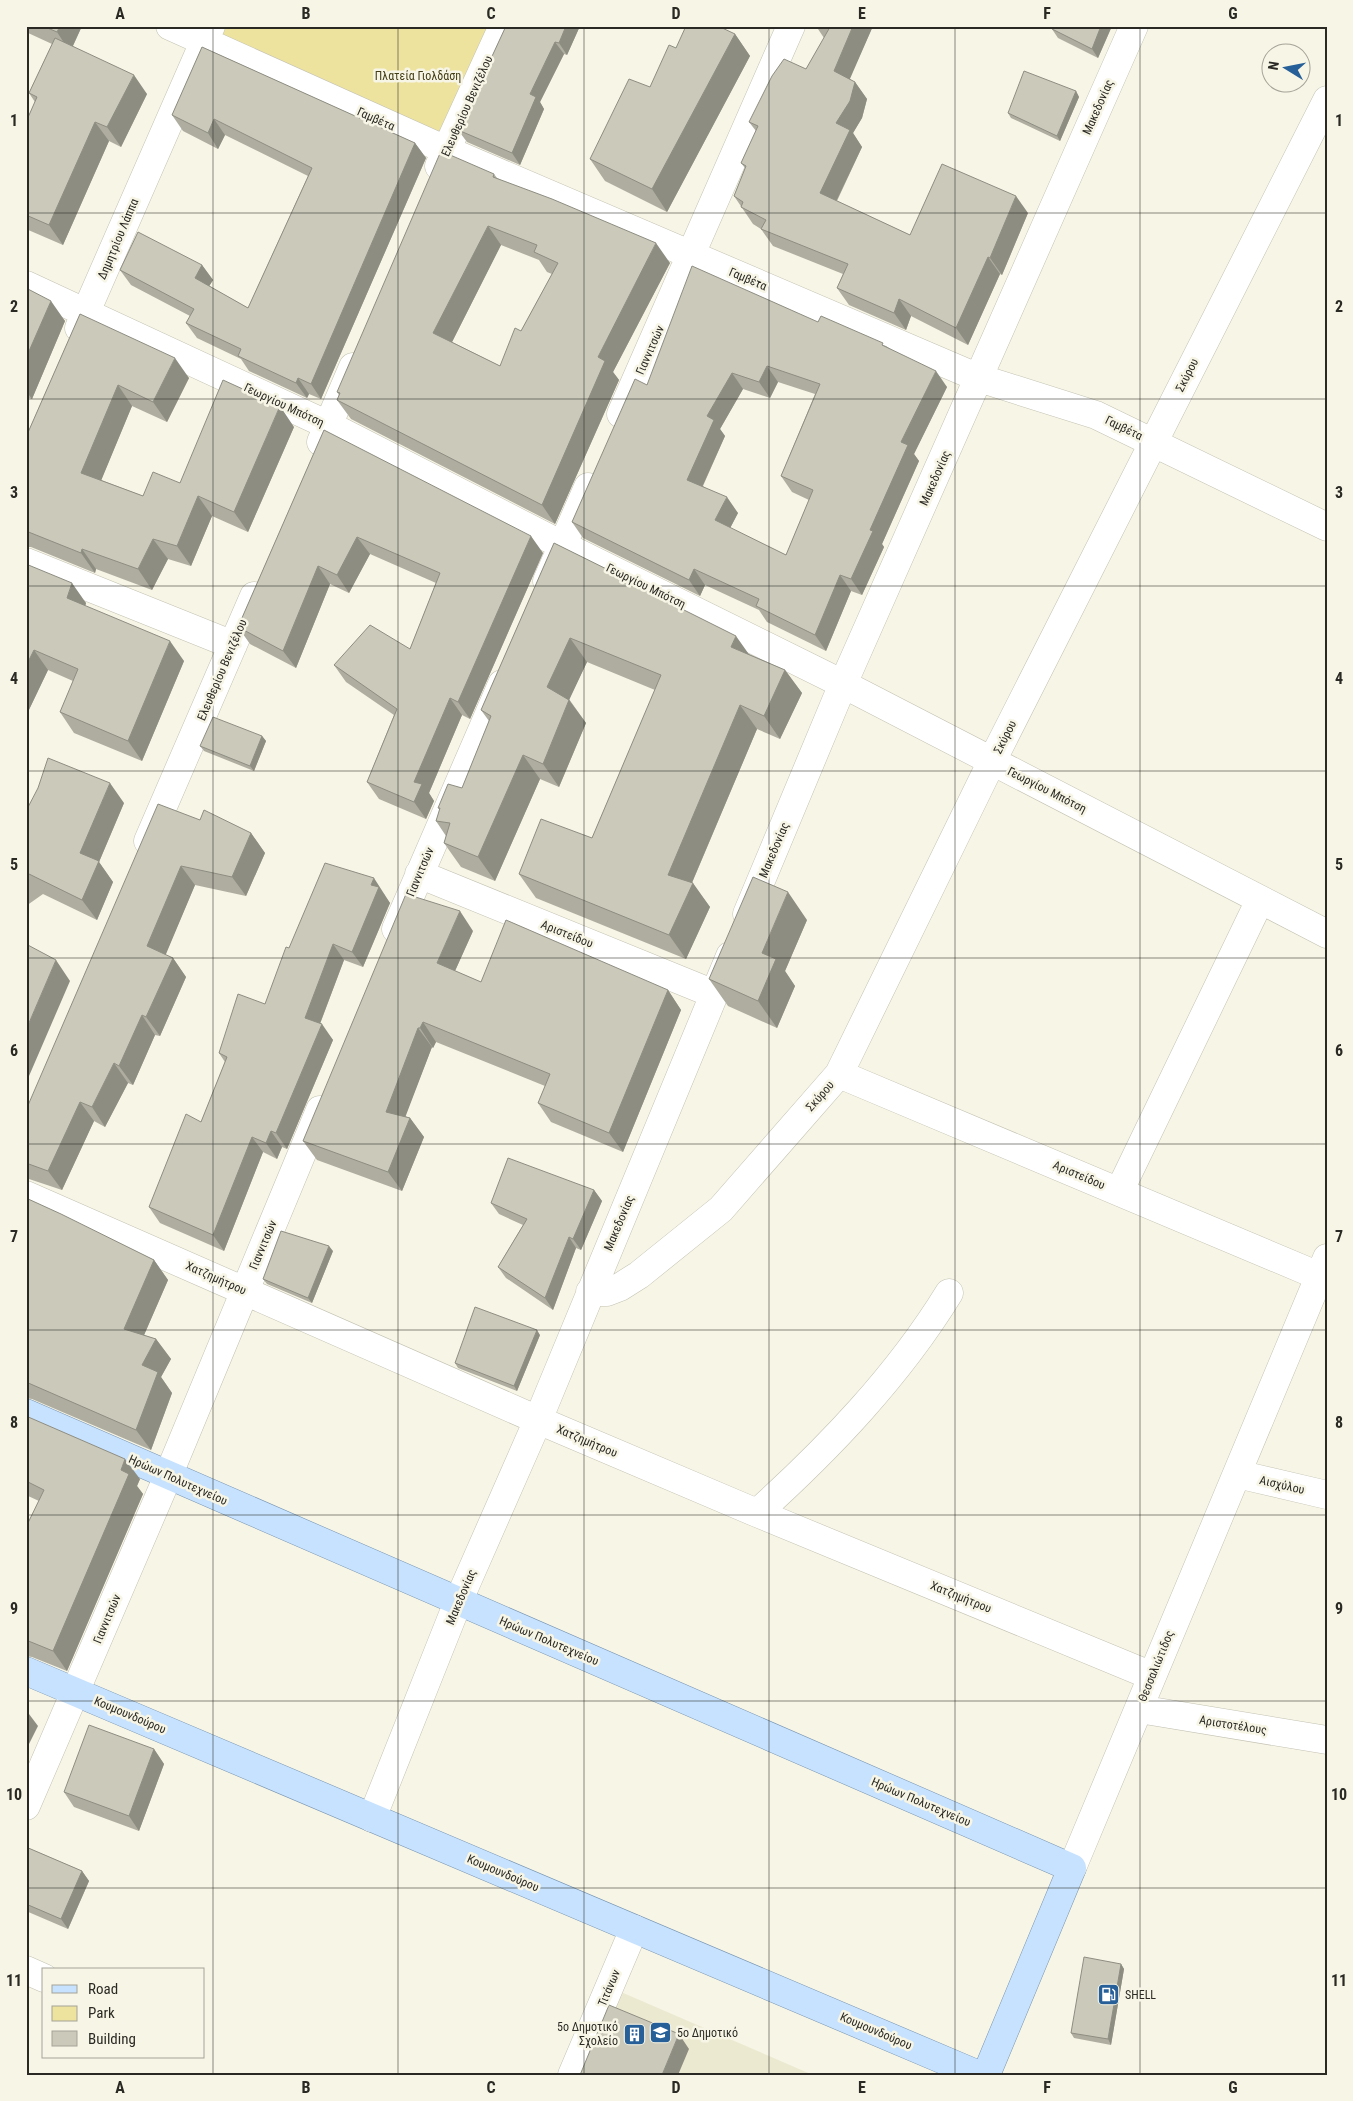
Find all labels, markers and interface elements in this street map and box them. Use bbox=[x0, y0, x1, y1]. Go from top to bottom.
text: A bbox=[115, 4, 125, 23]
text: B bbox=[302, 4, 311, 23]
text: C bbox=[486, 4, 496, 23]
text: D bbox=[671, 4, 681, 23]
text: E bbox=[858, 4, 866, 23]
text: F bbox=[1043, 4, 1051, 23]
text: G bbox=[1228, 4, 1238, 23]
north arrow bbox=[1260, 42, 1310, 92]
street label: Ελευθερίου Βενιζέλου bbox=[438, 53, 496, 159]
text: N bbox=[1265, 60, 1282, 71]
park label: Πλατεία Γιολδάση bbox=[375, 69, 461, 83]
street label: Μακεδονίας bbox=[1080, 77, 1116, 137]
street label: Γαμβέτα bbox=[355, 104, 397, 134]
text: 1 bbox=[10, 111, 18, 130]
text: 1 bbox=[1335, 111, 1343, 130]
street label: Δημητρίου Λάππα bbox=[95, 197, 141, 281]
street label: Γαμβέτα bbox=[727, 265, 769, 293]
text: 2 bbox=[10, 297, 18, 316]
text: 2 bbox=[1335, 297, 1343, 316]
street label: Γιαννιτσών bbox=[633, 323, 667, 377]
street label: Σκύρου bbox=[1173, 356, 1201, 394]
street label: Γεωργίου Μπότση bbox=[242, 380, 326, 430]
street label: Γαμβέτα bbox=[1103, 413, 1145, 443]
street label: Μακεδονίας bbox=[917, 448, 953, 508]
text: 3 bbox=[10, 483, 18, 502]
text: 3 bbox=[1335, 483, 1343, 502]
street label: Γεωργίου Μπότση bbox=[604, 561, 688, 611]
street label: Ελευθερίου Βενιζέλου bbox=[194, 617, 250, 723]
text: 4 bbox=[10, 669, 18, 688]
text: 4 bbox=[1335, 669, 1343, 688]
street label: Σκύρου bbox=[991, 718, 1019, 756]
street label: Γεωργίου Μπότση bbox=[1005, 764, 1089, 816]
street label: Μακεδονίας bbox=[756, 820, 792, 880]
street label: Γιαννιτσών bbox=[403, 845, 437, 899]
text: 5 bbox=[10, 855, 18, 874]
text: 5 bbox=[1335, 855, 1343, 874]
street label: Αριστείδου bbox=[539, 917, 595, 951]
text: 6 bbox=[10, 1041, 18, 1060]
text: 6 bbox=[1335, 1041, 1343, 1060]
street label: Σκύρου bbox=[803, 1078, 837, 1114]
street label: Αριστείδου bbox=[1051, 1158, 1107, 1192]
street label: Μακεδονίας bbox=[601, 1193, 637, 1253]
street label: Γιαννιτσών bbox=[246, 1218, 280, 1272]
text: 7 bbox=[10, 1227, 18, 1246]
text: 7 bbox=[1335, 1227, 1343, 1246]
street label: Χατζημήτρου bbox=[184, 1258, 249, 1298]
text: 8 bbox=[10, 1413, 18, 1432]
text: 8 bbox=[1335, 1413, 1343, 1432]
street label: Χατζημήτρου bbox=[554, 1422, 620, 1460]
street label: Ηρώων Πολυτεχνείου bbox=[126, 1452, 230, 1508]
street label: Αισχύλου bbox=[1258, 1473, 1306, 1497]
street label: Μακεδονίας bbox=[443, 1567, 479, 1627]
street label: Χατζημήτρου bbox=[928, 1578, 994, 1616]
street label: Γιαννιτσών bbox=[90, 1592, 124, 1646]
text: 9 bbox=[10, 1599, 18, 1618]
text: 9 bbox=[1335, 1599, 1343, 1618]
street label: Ηρώων Πολυτεχνείου bbox=[497, 1614, 601, 1668]
street label: Θεσσαλιώτιδος bbox=[1135, 1628, 1177, 1704]
street label: Κουμουνδούρου bbox=[92, 1694, 168, 1736]
street label: Αριστοτέλους bbox=[1198, 1713, 1268, 1737]
street label: Ηρώων Πολυτεχνείου bbox=[869, 1775, 973, 1829]
text: 10 bbox=[6, 1785, 22, 1804]
text: 10 bbox=[1331, 1785, 1347, 1804]
street label: Κουμουνδούρου bbox=[465, 1852, 541, 1894]
street label: Τιτάνων bbox=[595, 1967, 623, 2009]
legend bbox=[42, 1968, 205, 2058]
text: 11 bbox=[6, 1971, 22, 1990]
text: 11 bbox=[1331, 1971, 1347, 1990]
text: Road bbox=[88, 1980, 118, 1998]
fuel station icon: SHELL bbox=[1097, 1983, 1121, 2007]
place label: SHELL bbox=[1125, 1988, 1156, 2002]
text: Park bbox=[88, 2004, 115, 2022]
street label: Κουμουνδούρου bbox=[838, 2010, 914, 2052]
place label: 5ο Δημοτικό Σχολείο bbox=[557, 2020, 618, 2048]
school or university icon: 5ο Δημοτικό bbox=[649, 2021, 673, 2045]
building icon: 5ο Δημοτικό Σχολείο bbox=[622, 2022, 646, 2046]
place label: 5ο Δημοτικό bbox=[677, 2026, 738, 2040]
text: Building bbox=[88, 2030, 136, 2048]
text: A bbox=[115, 2078, 125, 2097]
text: B bbox=[302, 2078, 311, 2097]
text: C bbox=[486, 2078, 496, 2097]
text: D bbox=[671, 2078, 681, 2097]
text: E bbox=[858, 2078, 866, 2097]
text: F bbox=[1043, 2078, 1051, 2097]
text: G bbox=[1228, 2078, 1238, 2097]

